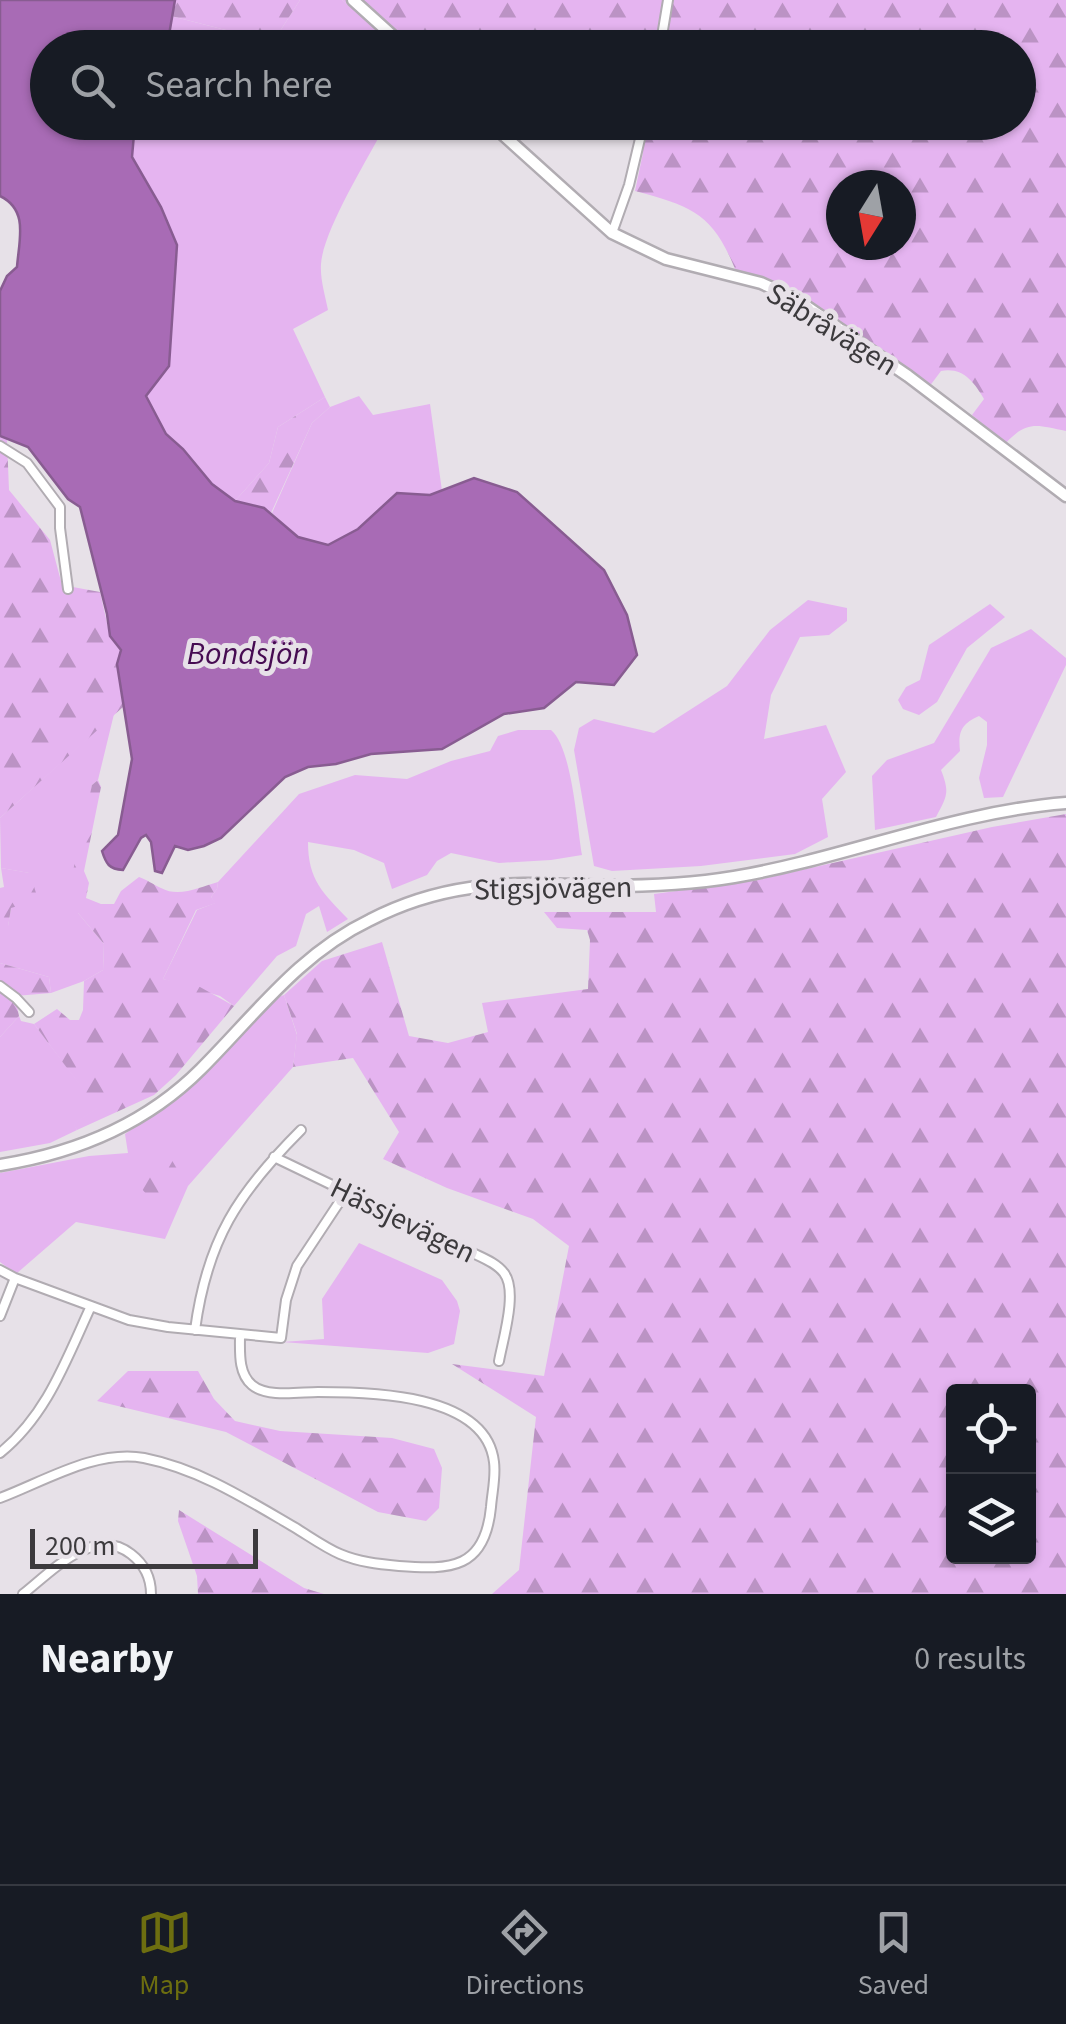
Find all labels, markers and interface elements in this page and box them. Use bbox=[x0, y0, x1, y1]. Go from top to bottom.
search box bbox=[30, 30, 1036, 140]
icon: search bbox=[65, 58, 120, 113]
text: Search here bbox=[145, 58, 332, 112]
north arrow bbox=[826, 170, 916, 260]
street label: Säbråvägen bbox=[758, 272, 905, 387]
water label: Bondsjön bbox=[187, 631, 309, 677]
street label: Stigsjövägen bbox=[473, 866, 633, 911]
street label: Hässjevägen bbox=[323, 1167, 483, 1274]
map controls bbox=[946, 1384, 1036, 1564]
button: locate bbox=[946, 1384, 1036, 1474]
button: layers bbox=[946, 1474, 1036, 1564]
scale bar bbox=[30, 1524, 258, 1568]
text: 200 m bbox=[45, 1526, 116, 1566]
text: Nearby bbox=[40, 1629, 174, 1689]
text: 0 results bbox=[914, 1636, 1026, 1682]
tab: Map bbox=[137, 1905, 192, 2005]
tab: Directions bbox=[466, 1905, 584, 2005]
tab: Saved bbox=[858, 1905, 929, 2005]

